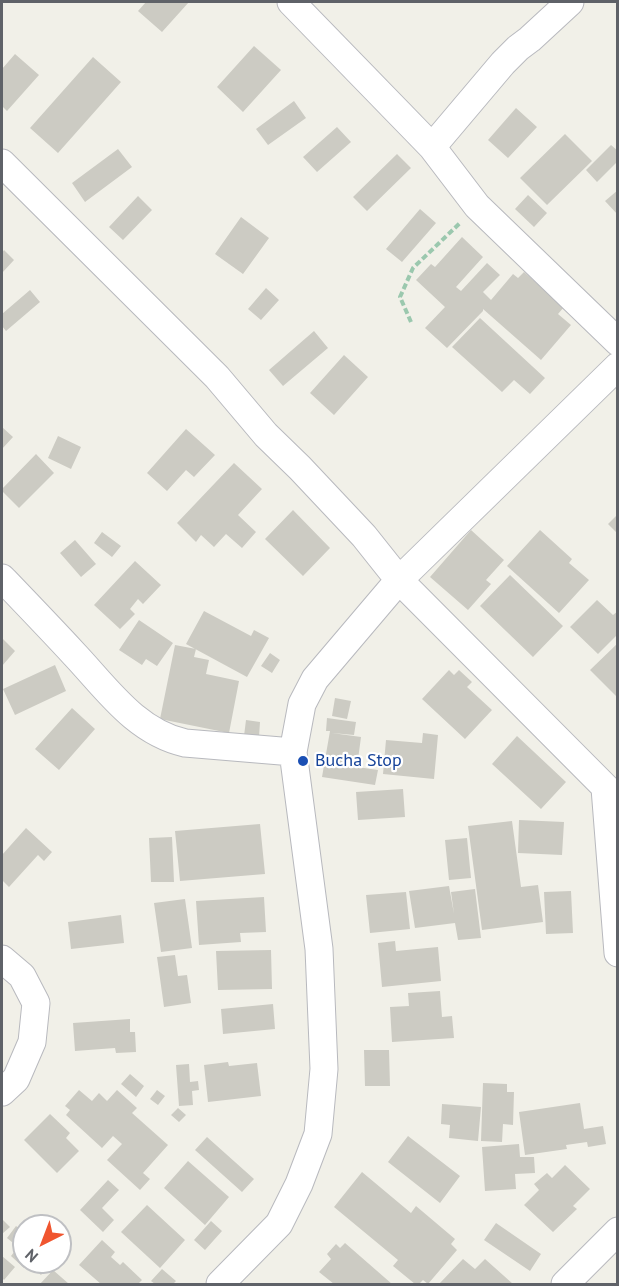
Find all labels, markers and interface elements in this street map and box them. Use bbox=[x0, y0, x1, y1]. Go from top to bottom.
place label: Bucha Stop bbox=[315, 750, 402, 772]
marker: Bucha Stop bbox=[296, 754, 310, 768]
north arrow bbox=[12, 1214, 72, 1274]
text: N bbox=[21, 1245, 42, 1267]

